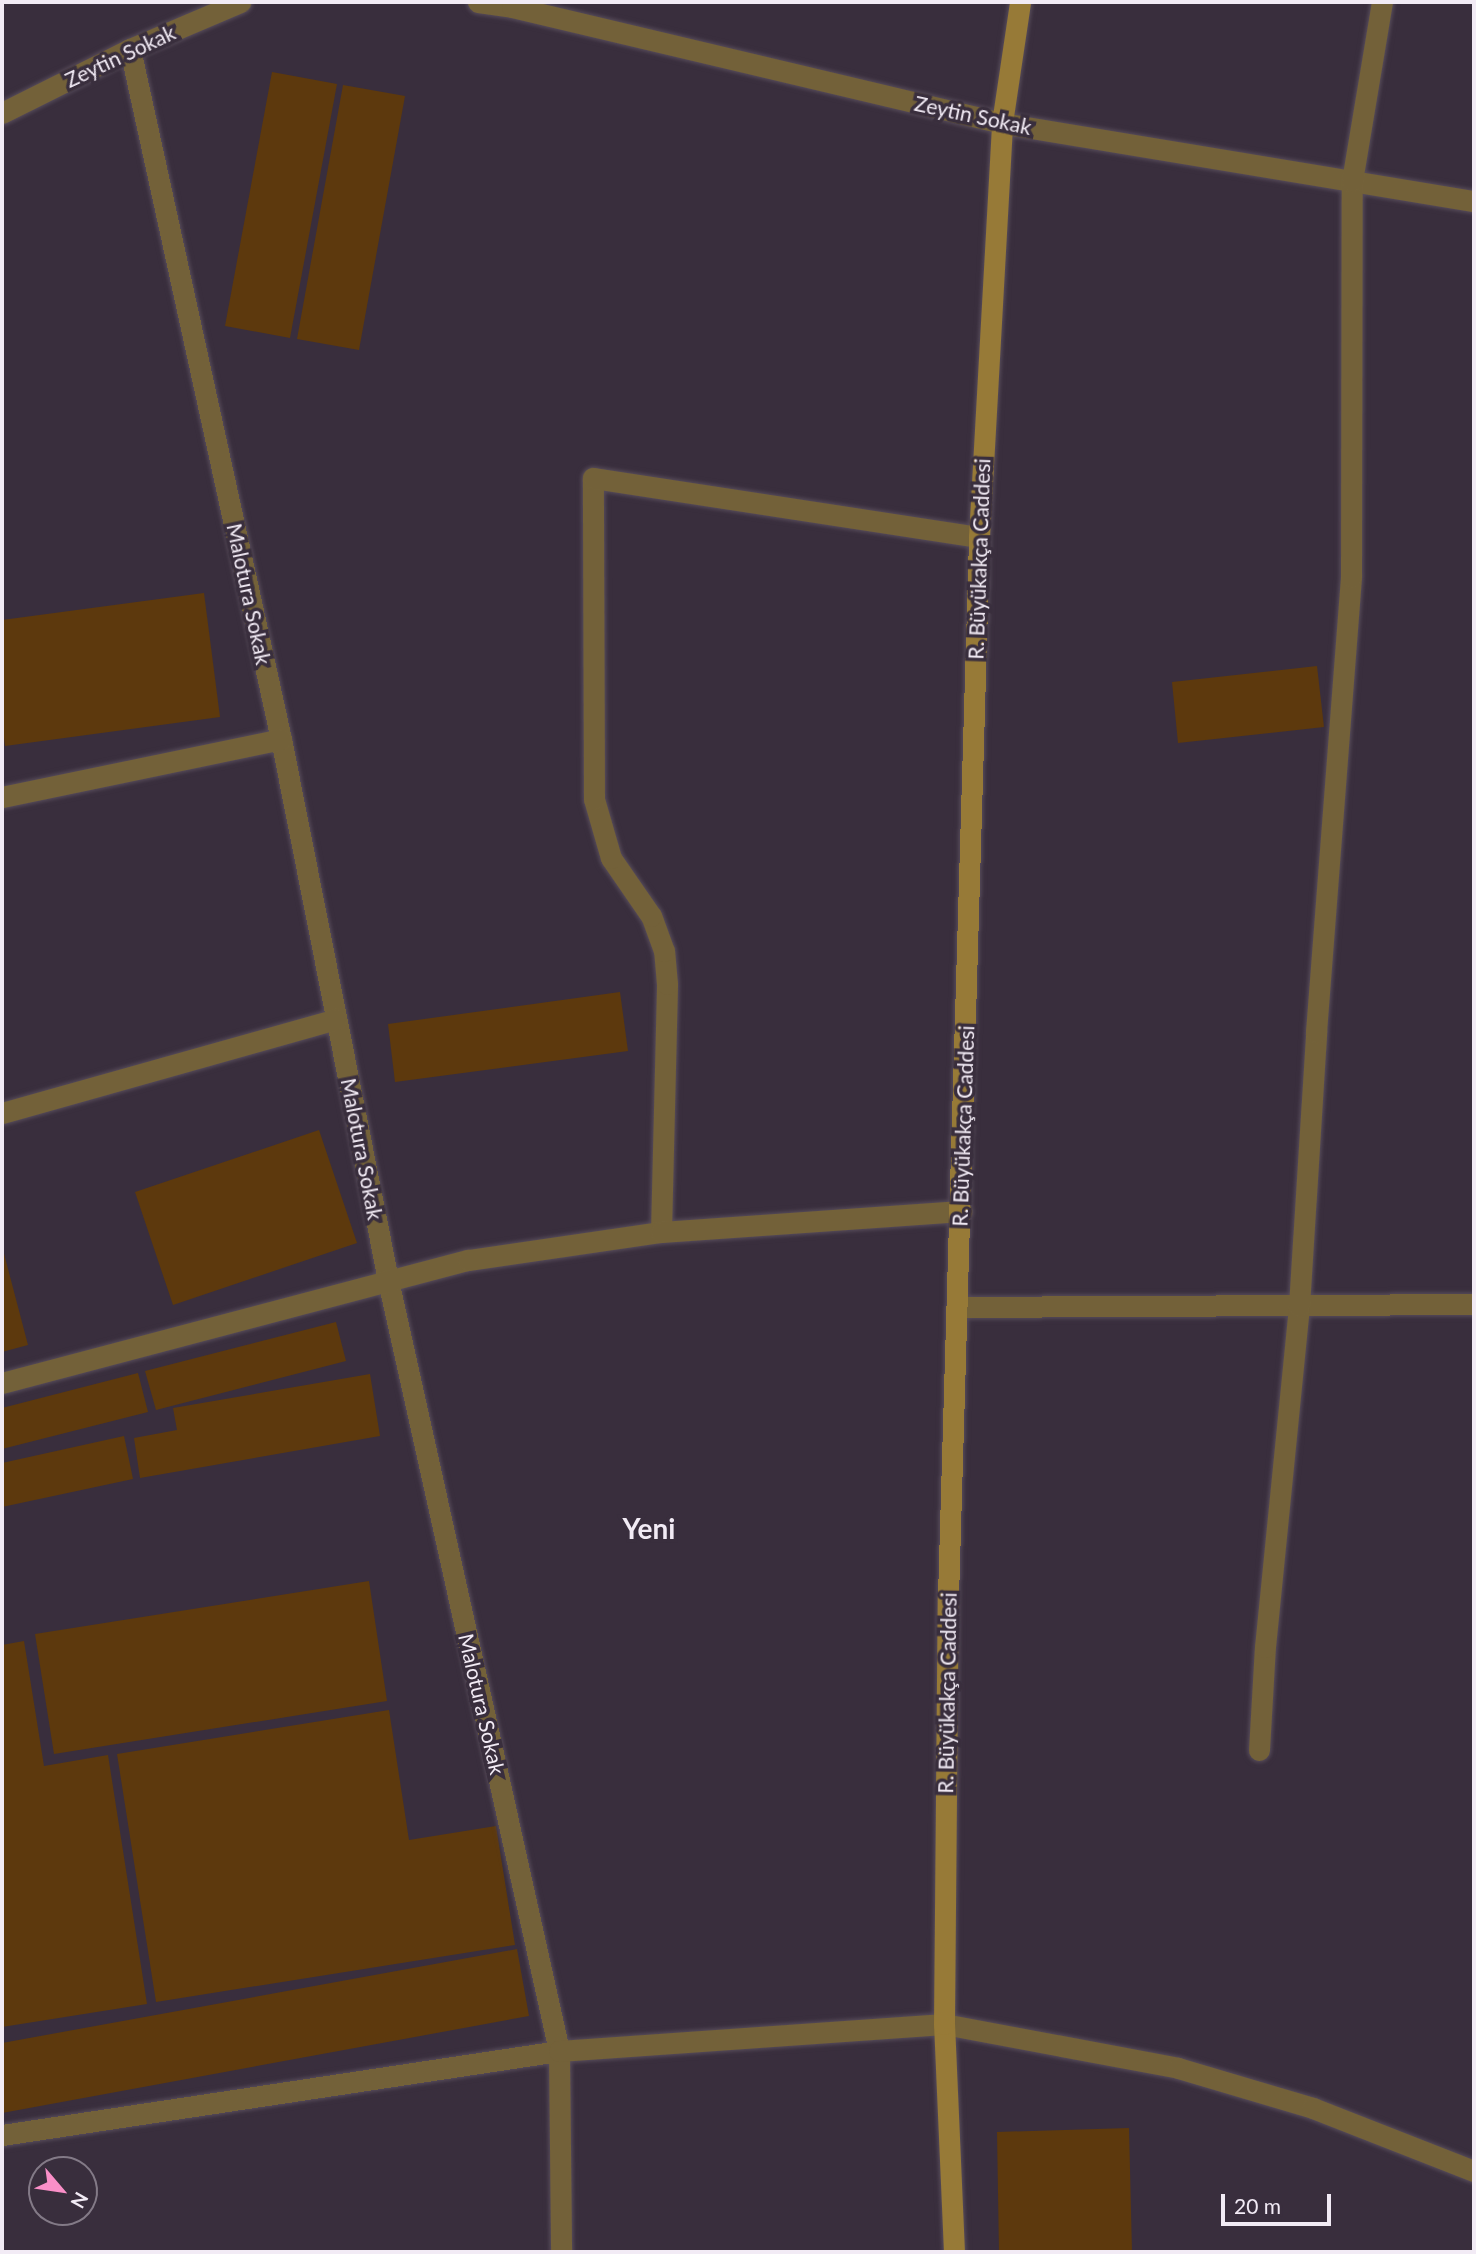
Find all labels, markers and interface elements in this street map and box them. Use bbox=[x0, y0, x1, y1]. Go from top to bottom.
street label: Zeytin Sokak bbox=[61, 19, 179, 93]
street label: Zeytin Sokak bbox=[912, 90, 1034, 140]
street label: R. Büyükakça Caddesi bbox=[963, 458, 995, 660]
street label: Malotura Sokak bbox=[222, 521, 276, 667]
street label: R. Büyükakça Caddesi bbox=[947, 1025, 979, 1227]
street label: Malotura Sokak bbox=[336, 1076, 388, 1222]
district label: Yeni bbox=[623, 1511, 675, 1545]
street label: R. Büyükakça Caddesi bbox=[933, 1592, 961, 1794]
street label: Malotura Sokak bbox=[454, 1631, 510, 1777]
north arrow bbox=[28, 2156, 98, 2226]
scale bar bbox=[1224, 2180, 1334, 2224]
text: N bbox=[66, 2188, 94, 2212]
text: 20 m bbox=[1234, 2193, 1281, 2218]

